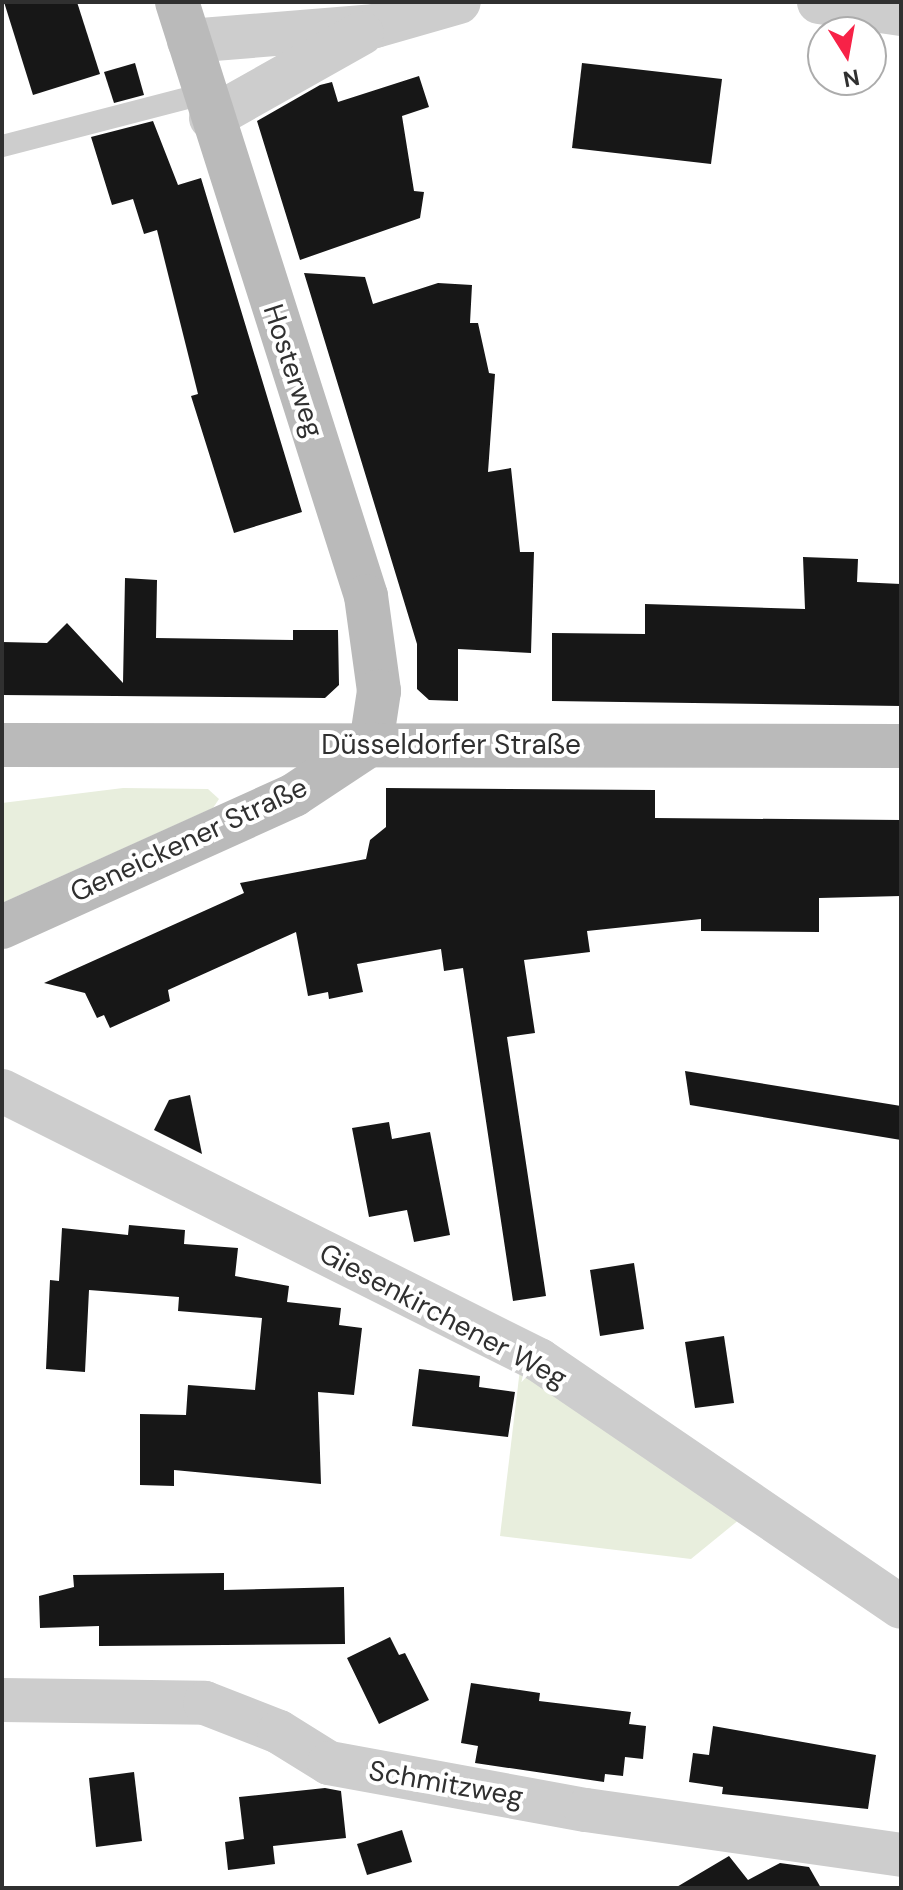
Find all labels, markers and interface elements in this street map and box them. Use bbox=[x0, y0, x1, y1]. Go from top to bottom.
north arrow bbox=[807, 16, 887, 96]
text: N bbox=[841, 62, 862, 94]
street label: Hosterweg bbox=[256, 300, 330, 442]
street label: Düsseldorfer Straße bbox=[321, 728, 581, 762]
street label: Geneickener Straße bbox=[65, 770, 313, 910]
street label: Giesenkirchener Weg bbox=[314, 1237, 572, 1395]
street label: Schmitzweg bbox=[366, 1754, 526, 1814]

